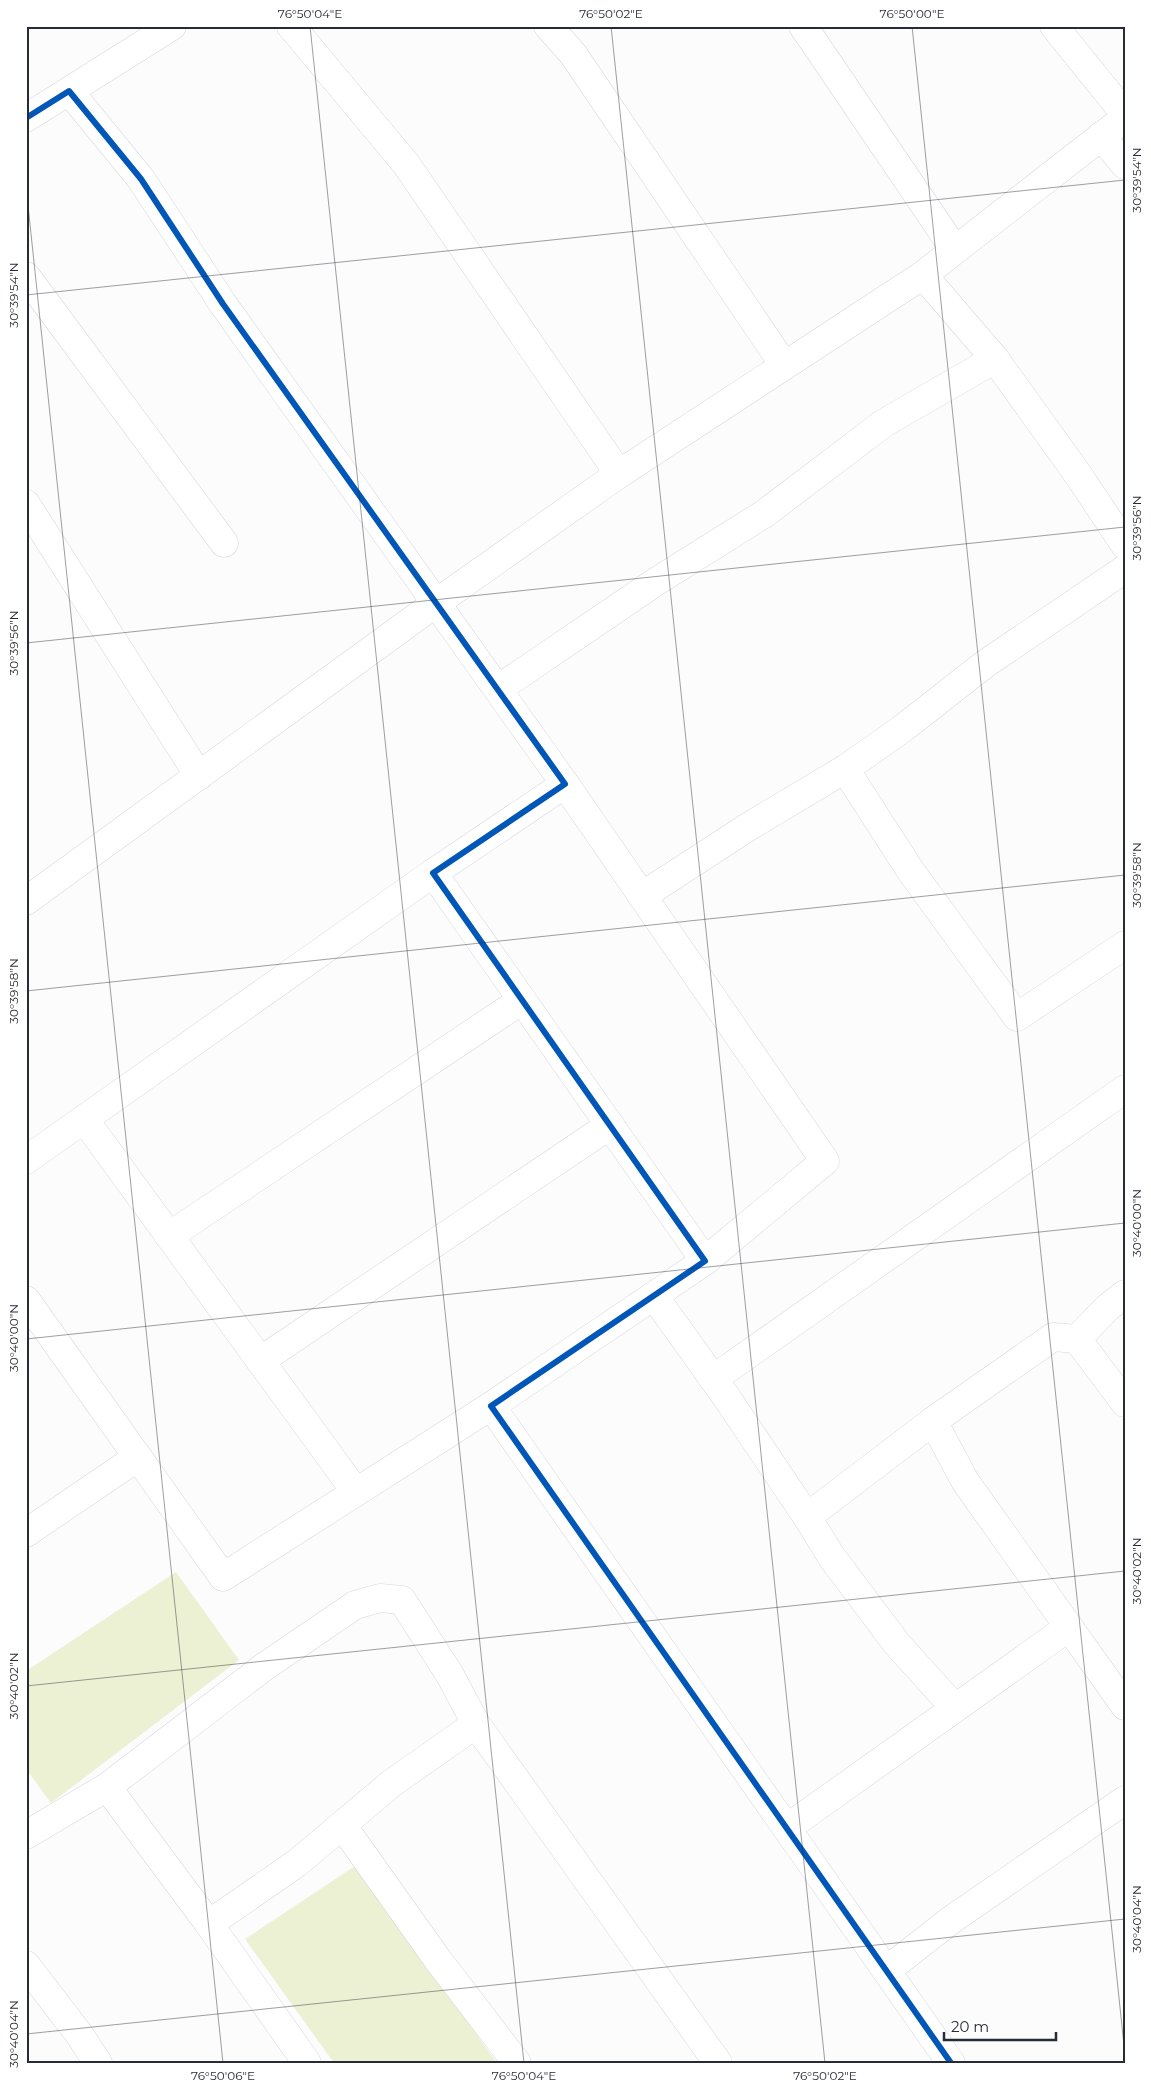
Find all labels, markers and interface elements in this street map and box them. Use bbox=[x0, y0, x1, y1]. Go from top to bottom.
text: 76°50'04"E bbox=[278, 6, 342, 21]
text: 76°50'02"E bbox=[579, 6, 643, 21]
text: 76°50'00"E bbox=[880, 6, 944, 21]
text: 30°39'54"N bbox=[1129, 147, 1144, 213]
text: 30°39'54"N bbox=[6, 262, 21, 328]
text: 30°39'56"N bbox=[1129, 496, 1144, 560]
text: 30°39'56"N bbox=[6, 611, 21, 675]
text: 30°39'58"N bbox=[1129, 842, 1144, 908]
text: 30°39'58"N bbox=[6, 958, 21, 1024]
text: 30°40'00"N bbox=[1129, 1189, 1144, 1257]
text: 30°40'00"N bbox=[6, 1304, 21, 1372]
text: 30°40'02"N bbox=[1129, 1538, 1144, 1604]
text: 30°40'02"N bbox=[6, 1653, 21, 1719]
text: 30°40'04"N bbox=[1129, 1885, 1144, 1953]
text: 30°40'04"N bbox=[6, 2000, 21, 2068]
scale bar bbox=[944, 2009, 1056, 2041]
text: 20 m bbox=[951, 2017, 989, 2036]
text: 76°50'06"E bbox=[191, 2068, 255, 2083]
text: 76°50'04"E bbox=[492, 2068, 556, 2083]
text: 76°50'02"E bbox=[793, 2068, 857, 2083]

